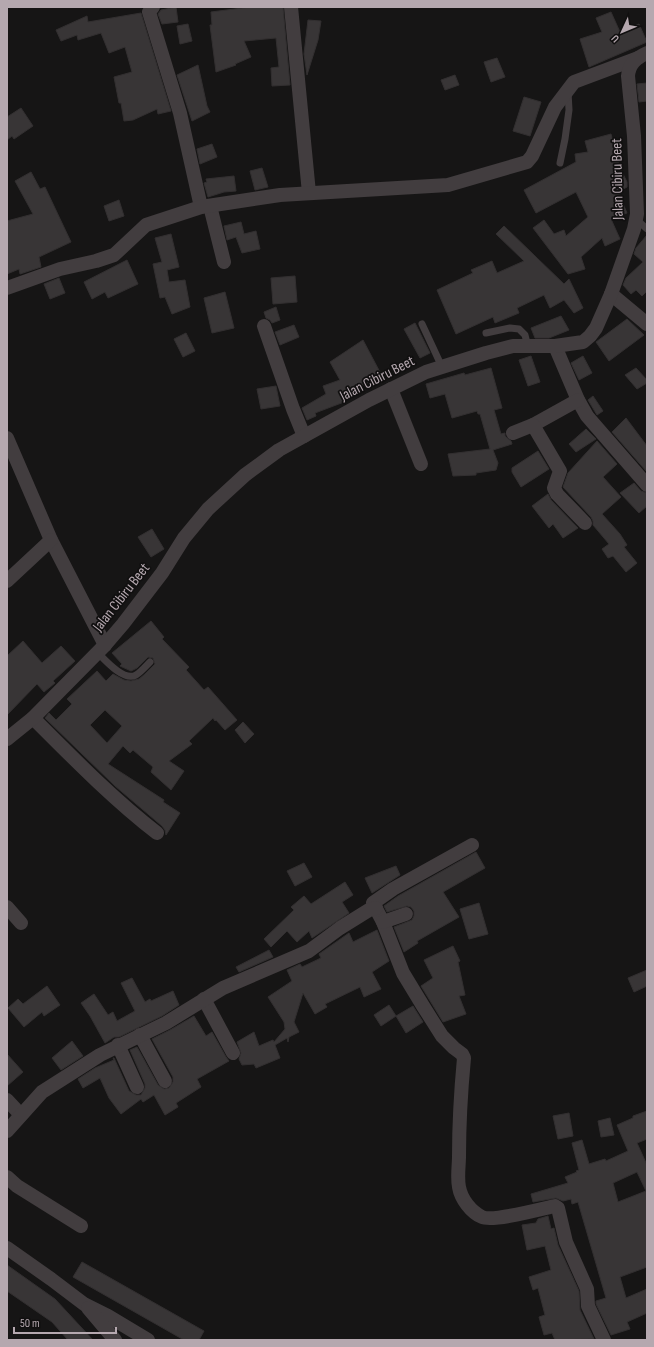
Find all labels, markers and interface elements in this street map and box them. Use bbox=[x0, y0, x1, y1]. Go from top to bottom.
north arrow bbox=[602, 12, 642, 52]
text: U bbox=[608, 32, 622, 45]
street label: Jalan Cibiru Beet bbox=[607, 138, 628, 221]
street label: Jalan Cibiru Beet bbox=[336, 351, 418, 406]
street label: Jalan Cibiru Beet bbox=[88, 559, 154, 636]
scale bar bbox=[14, 1309, 116, 1335]
text: 50 m bbox=[20, 1316, 40, 1331]

